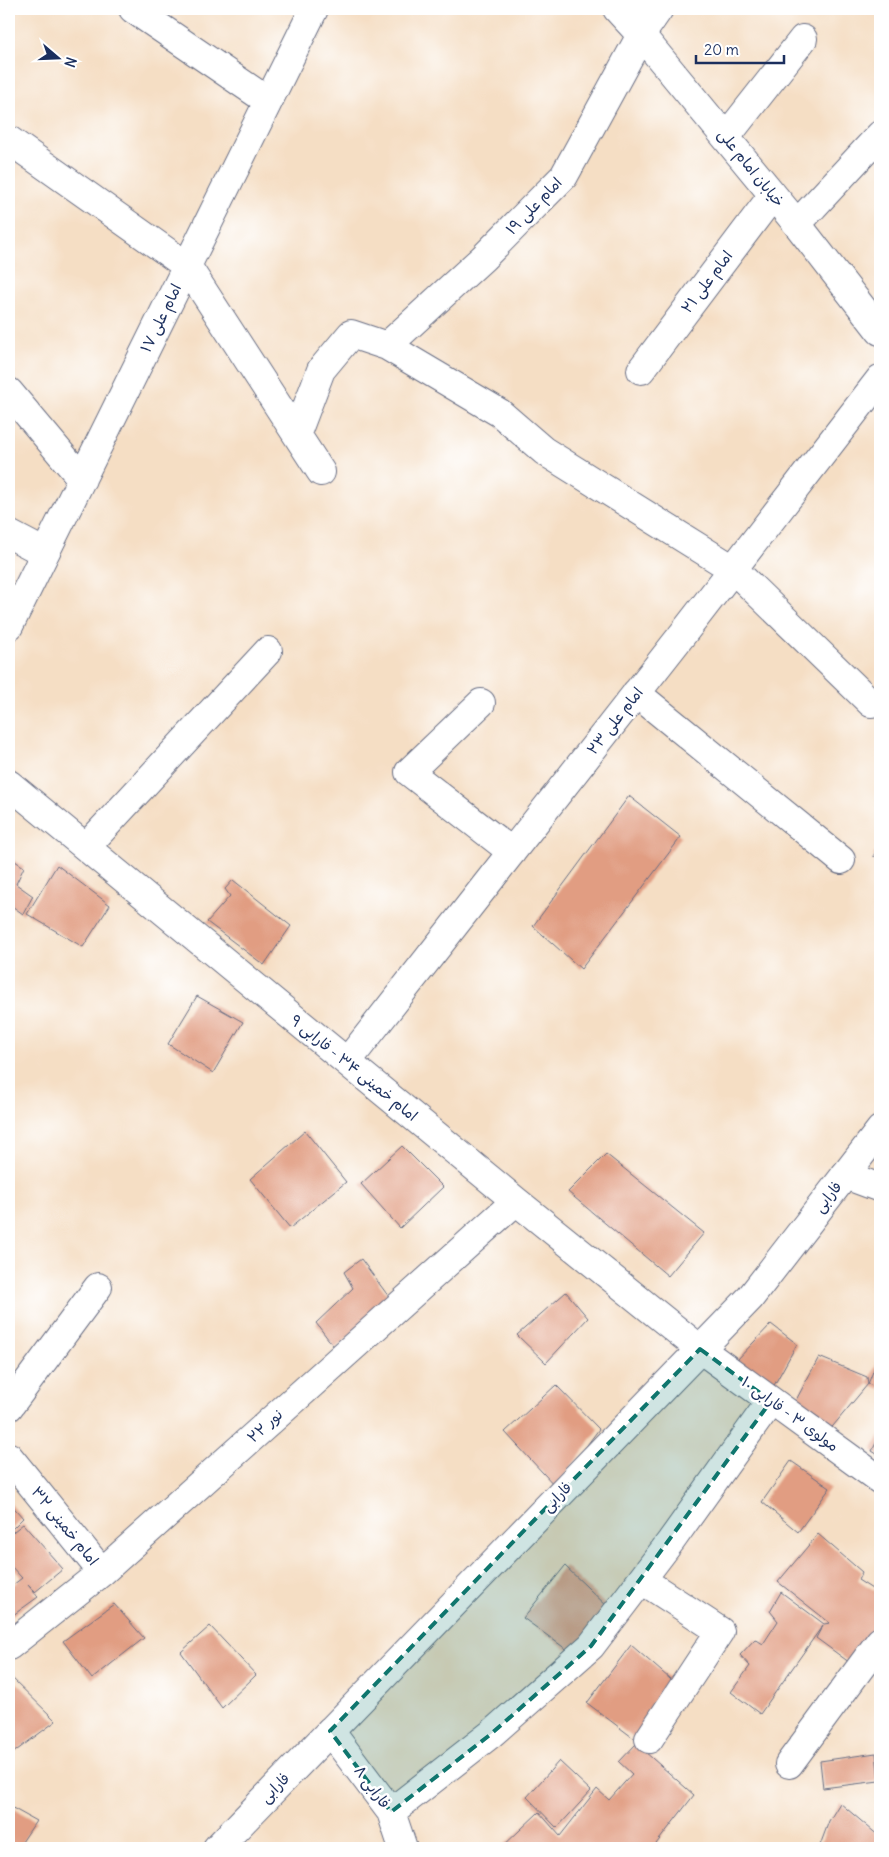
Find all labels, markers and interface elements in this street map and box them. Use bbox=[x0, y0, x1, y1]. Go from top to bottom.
north arrow bbox=[32, 32, 82, 82]
scale bar bbox=[696, 32, 784, 64]
text: 20 m bbox=[704, 40, 739, 59]
text: N bbox=[60, 55, 80, 70]
street label: خیابان امام علی bbox=[713, 125, 789, 212]
street label: امام علی ۱۹ bbox=[502, 173, 567, 240]
street label: امام علی ۲۱ bbox=[677, 247, 738, 318]
street label: امام علی ۱۷ bbox=[136, 280, 187, 356]
street label: امام علی ۲۳ bbox=[582, 683, 648, 759]
street label: امام خمینی ۳۴ - فارابی ۹ bbox=[286, 1010, 422, 1126]
street label: فارابی bbox=[809, 1177, 847, 1217]
street label: مولوی ۳ - فارابی ۱۰ bbox=[737, 1372, 843, 1456]
street label: نور ۲۲ bbox=[243, 1405, 286, 1446]
street label: فارابی bbox=[538, 1478, 576, 1516]
street label: امام خمینی ۳۲ bbox=[26, 1482, 103, 1570]
street label: فارابی ۸ bbox=[349, 1762, 395, 1812]
street label: فارابی bbox=[256, 1769, 294, 1807]

